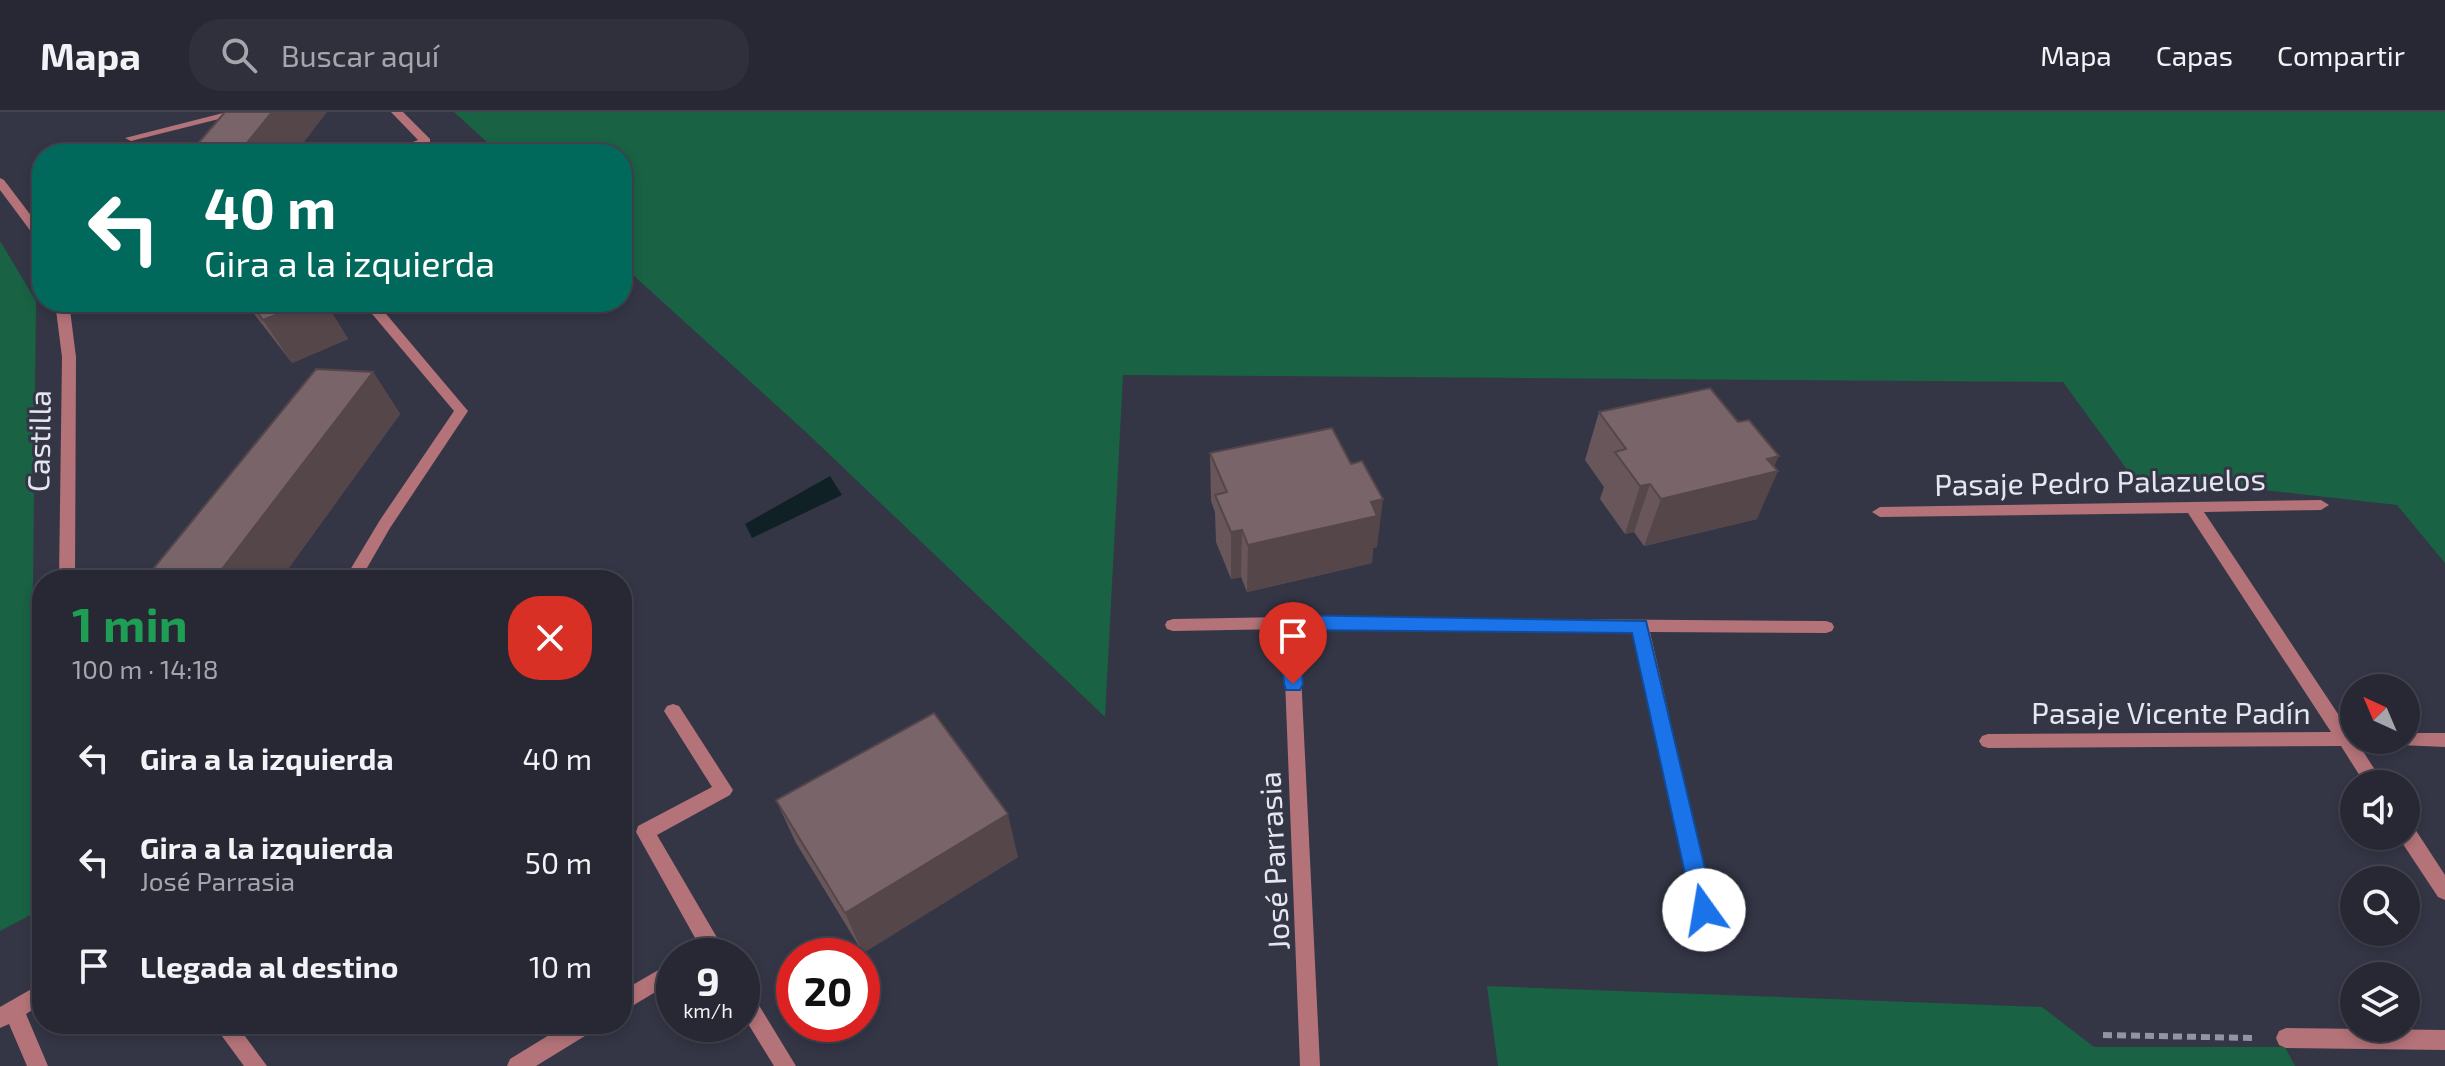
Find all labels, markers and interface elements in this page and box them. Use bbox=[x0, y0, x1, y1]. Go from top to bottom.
search box bbox=[189, 19, 749, 91]
text: Mapa bbox=[40, 32, 141, 78]
icon: search bbox=[217, 33, 261, 77]
text: Buscar aquí bbox=[281, 37, 439, 73]
text: Mapa bbox=[2040, 38, 2112, 72]
text: Capas bbox=[2156, 38, 2233, 72]
text: Compartir bbox=[2277, 38, 2405, 72]
text: 40 m bbox=[204, 173, 336, 240]
icon: left bbox=[72, 176, 176, 280]
text: Gira a la izquierda bbox=[204, 241, 495, 284]
street label: Castilla bbox=[19, 390, 57, 492]
street label: Pasaje Pedro Palazuelos bbox=[1934, 460, 2266, 502]
text: 1 min bbox=[72, 594, 188, 652]
button: close bbox=[508, 596, 592, 680]
pin bbox=[1259, 602, 1327, 684]
icon: arrive bbox=[1271, 614, 1315, 658]
text: 100 m · 14:18 bbox=[72, 653, 219, 684]
north arrow bbox=[2340, 674, 2420, 754]
map controls bbox=[2340, 674, 2420, 1042]
street label: Pasaje Vicente Padín bbox=[2031, 694, 2311, 730]
icon: left bbox=[72, 736, 116, 780]
text: Gira a la izquierda bbox=[140, 740, 394, 776]
text: 40 m bbox=[522, 740, 592, 776]
button: sound bbox=[2340, 770, 2420, 850]
street label: José Parrasia bbox=[1250, 771, 1296, 951]
text: Gira a la izquierda bbox=[140, 829, 394, 865]
icon: left bbox=[72, 840, 116, 884]
text: 50 m bbox=[525, 844, 592, 880]
text: José Parrasia bbox=[140, 865, 295, 896]
button: search bbox=[2340, 866, 2420, 946]
position arrow bbox=[1662, 868, 1746, 952]
speed limit sign: 20 bbox=[776, 938, 880, 1042]
icon: arrive bbox=[72, 944, 116, 988]
text: Llegada al destino bbox=[140, 948, 399, 984]
text: 10 m bbox=[529, 948, 592, 984]
text: 9 bbox=[696, 956, 720, 1004]
button: layers bbox=[2340, 962, 2420, 1042]
text: km/h bbox=[683, 998, 733, 1022]

